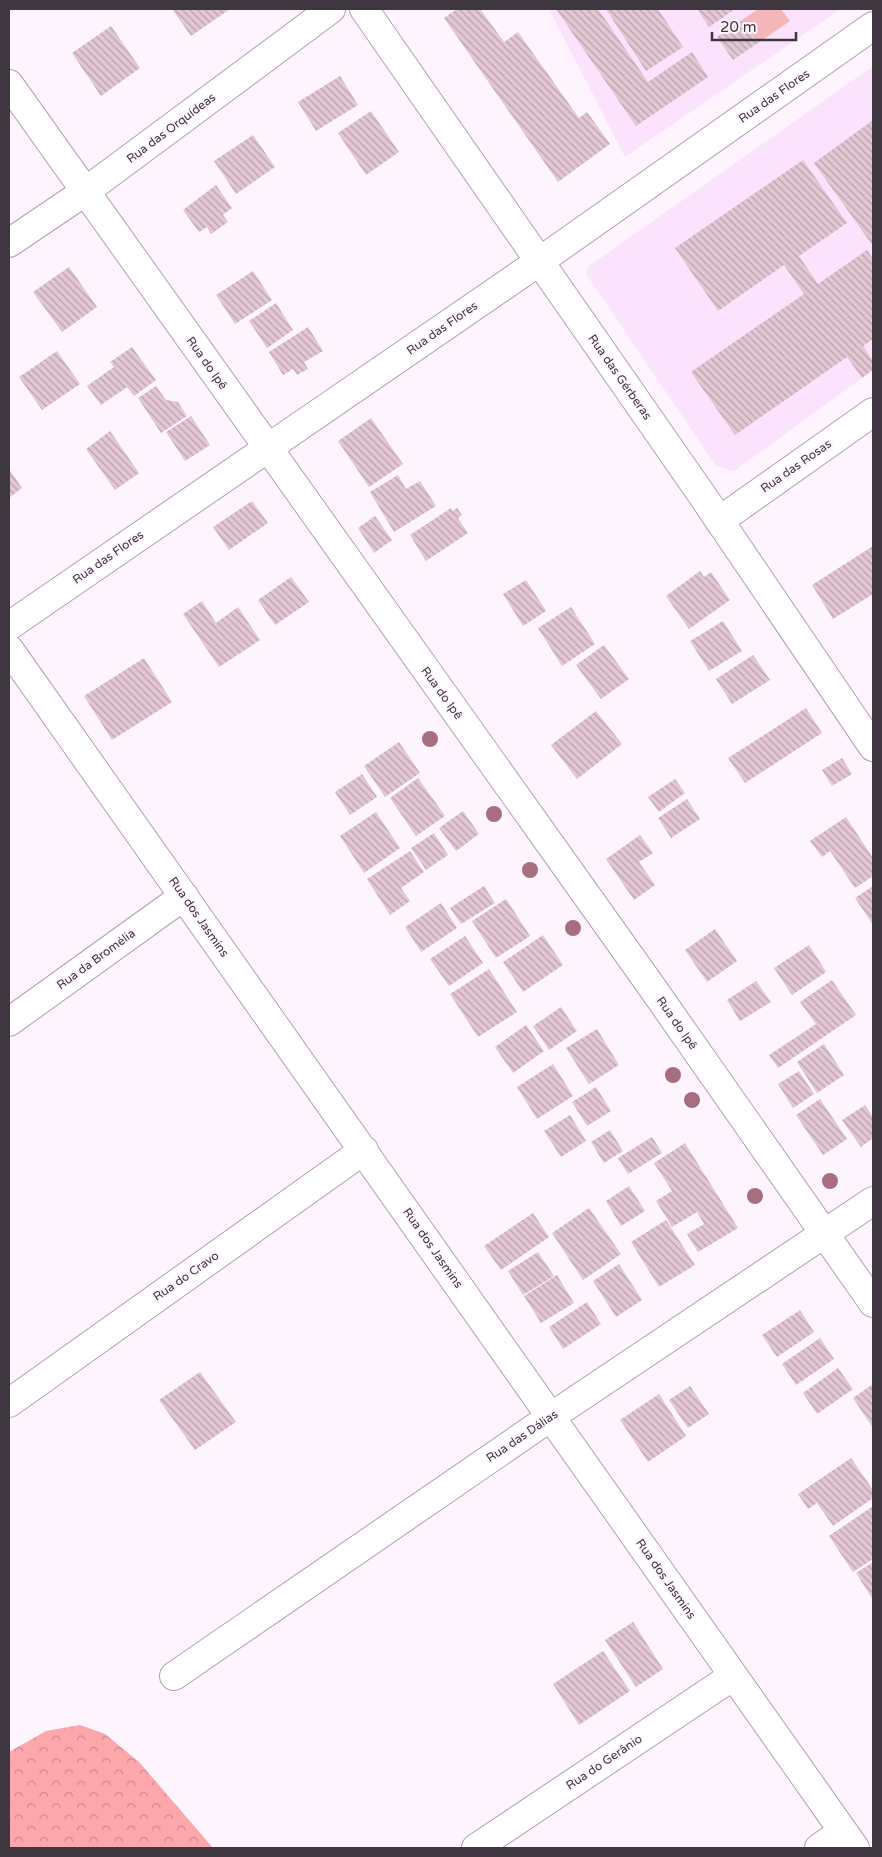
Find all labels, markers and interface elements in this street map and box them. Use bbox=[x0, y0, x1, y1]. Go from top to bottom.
scale bar bbox=[712, 10, 796, 42]
text: 20 m bbox=[720, 18, 757, 36]
street label: Rua das Flores bbox=[736, 66, 812, 126]
street label: Rua das Orquídeas bbox=[124, 90, 218, 166]
street label: Rua das Flores bbox=[404, 298, 480, 358]
street label: Rua das Gérberas bbox=[585, 332, 655, 423]
street label: Rua do Ipê bbox=[184, 334, 230, 392]
street label: Rua das Rosas bbox=[758, 436, 834, 496]
street label: Rua das Flores bbox=[70, 527, 146, 587]
street label: Rua do Ipê bbox=[418, 664, 466, 722]
street label: Rua dos Jasmins bbox=[166, 874, 232, 960]
street label: Rua da Bromélia bbox=[54, 926, 138, 992]
street label: Rua do Ipê bbox=[654, 994, 700, 1052]
street label: Rua dos Jasmins bbox=[400, 1205, 466, 1291]
street label: Rua do Cravo bbox=[151, 1248, 221, 1304]
street label: Rua das Dálias bbox=[484, 1407, 561, 1465]
street label: Rua dos Jasmins bbox=[633, 1536, 699, 1622]
street label: Rua do Gerânio bbox=[563, 1731, 645, 1793]

